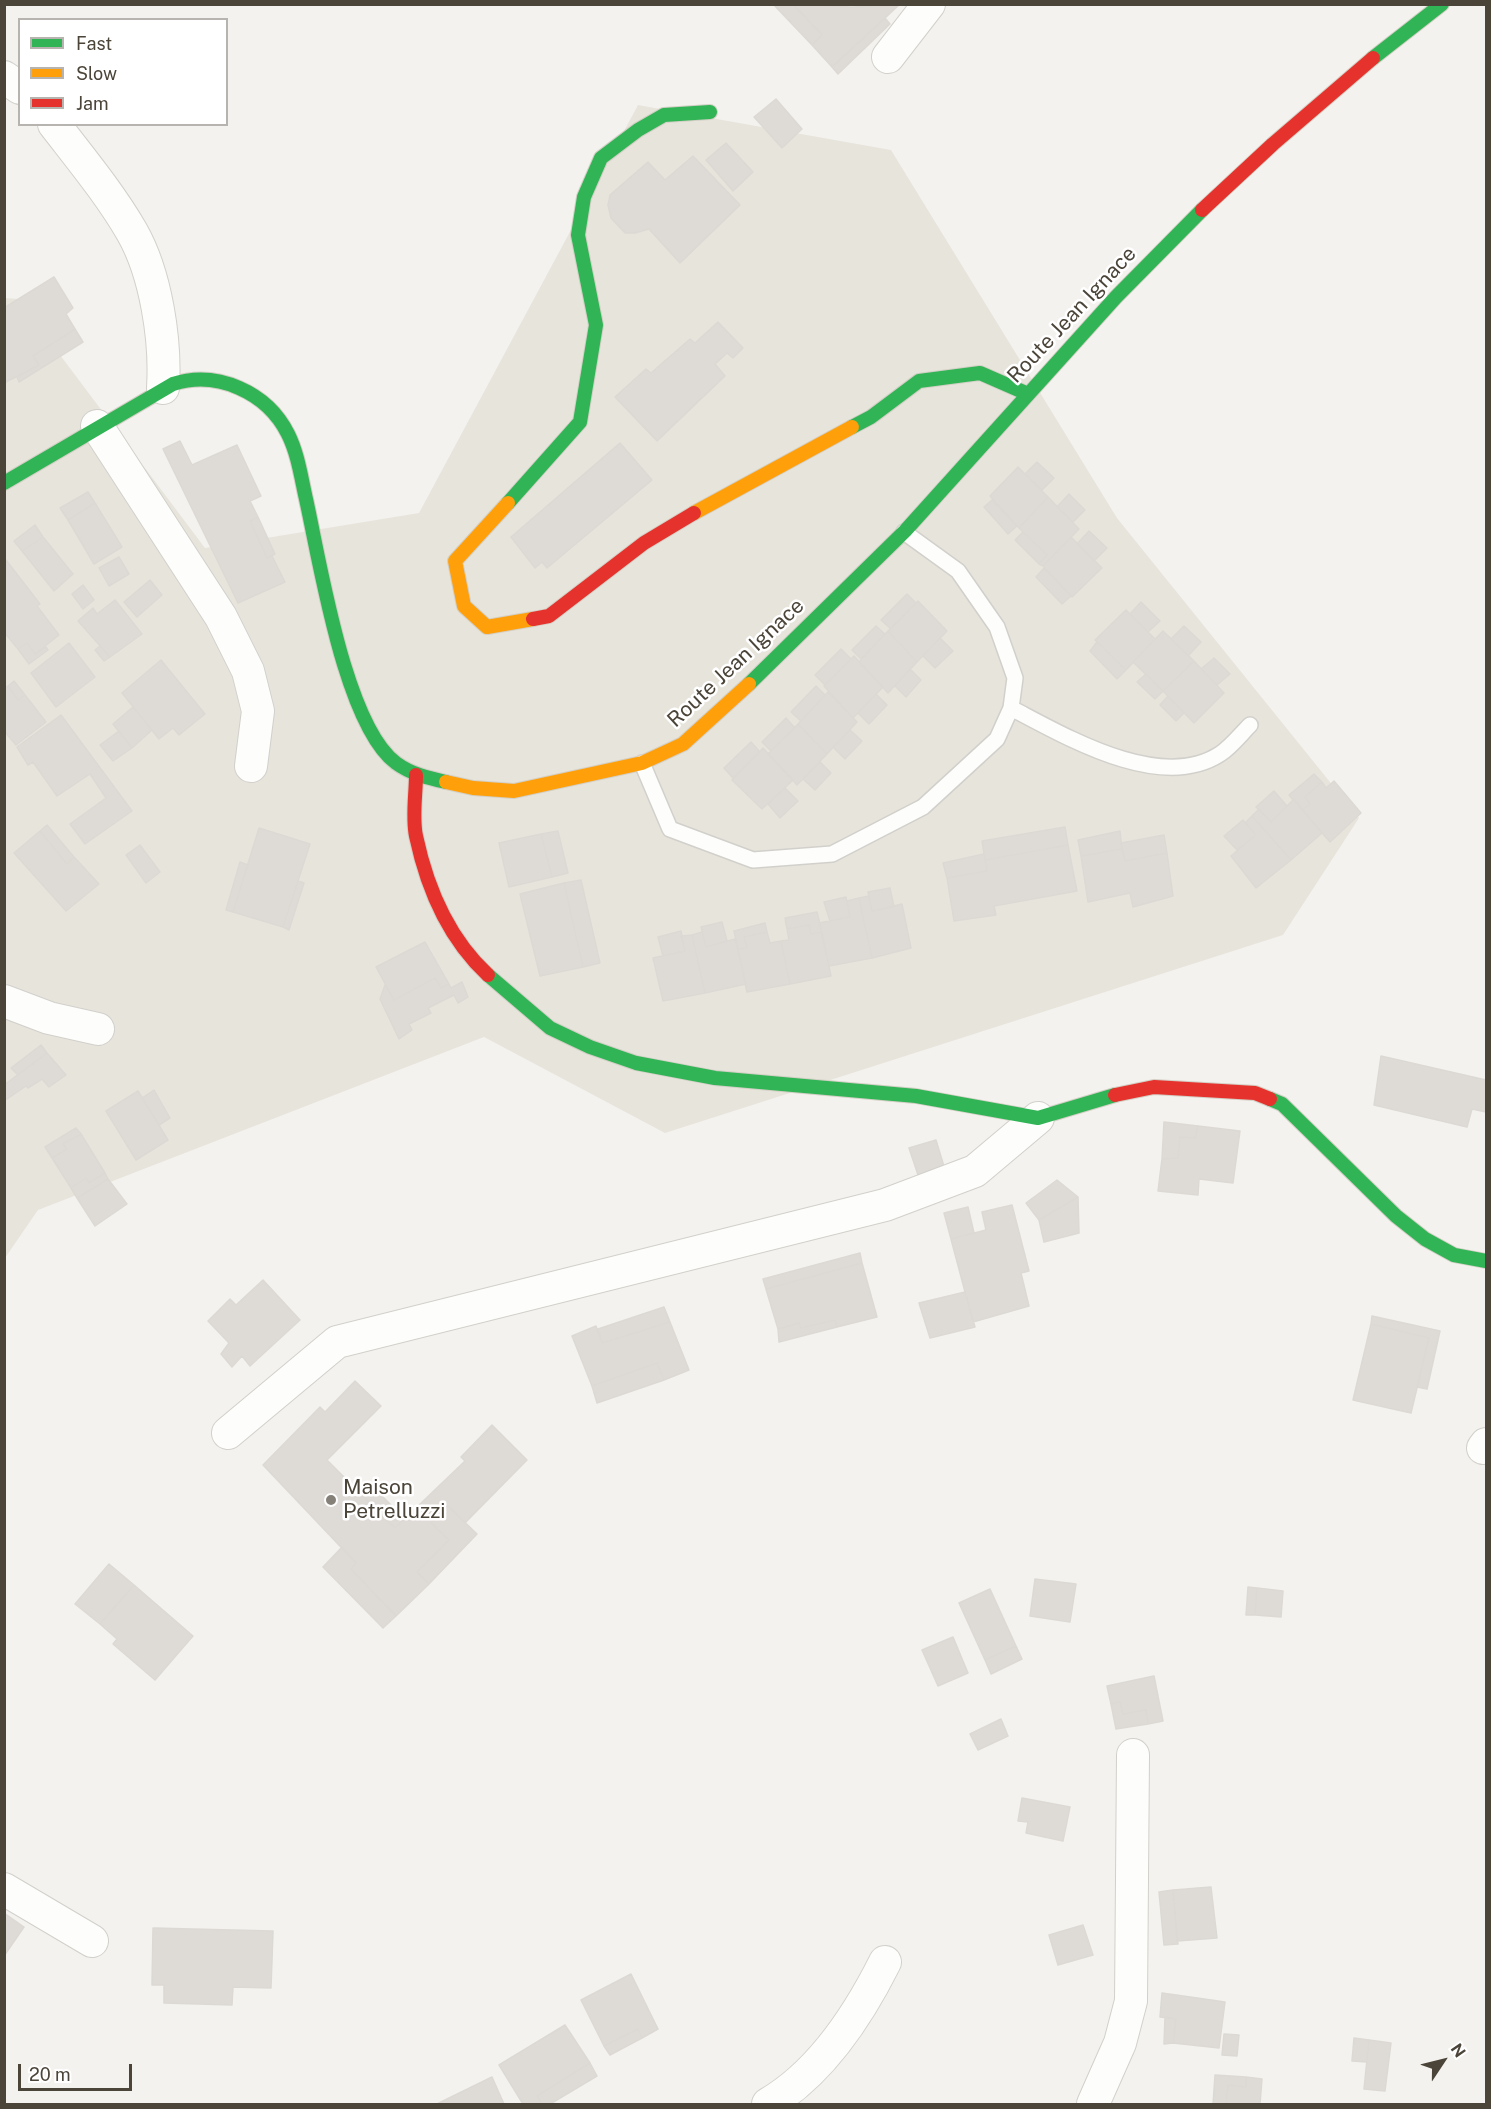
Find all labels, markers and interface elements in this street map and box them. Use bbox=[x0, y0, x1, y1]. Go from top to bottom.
legend bbox=[18, 18, 228, 126]
text: Fast bbox=[76, 33, 112, 54]
text: Slow bbox=[76, 63, 117, 84]
text: Jam bbox=[76, 93, 109, 114]
street label: Route Jean Ignace bbox=[1002, 242, 1142, 388]
street label: Route Jean Ignace bbox=[663, 593, 809, 733]
place label: Maison Petrelluzzi bbox=[343, 1475, 446, 1525]
marker: Maison Petrelluzzi bbox=[324, 1493, 338, 1507]
north arrow bbox=[1413, 2031, 1473, 2091]
text: N bbox=[1447, 2040, 1470, 2061]
scale bar bbox=[21, 2052, 135, 2090]
text: 20 m bbox=[29, 2064, 71, 2085]

